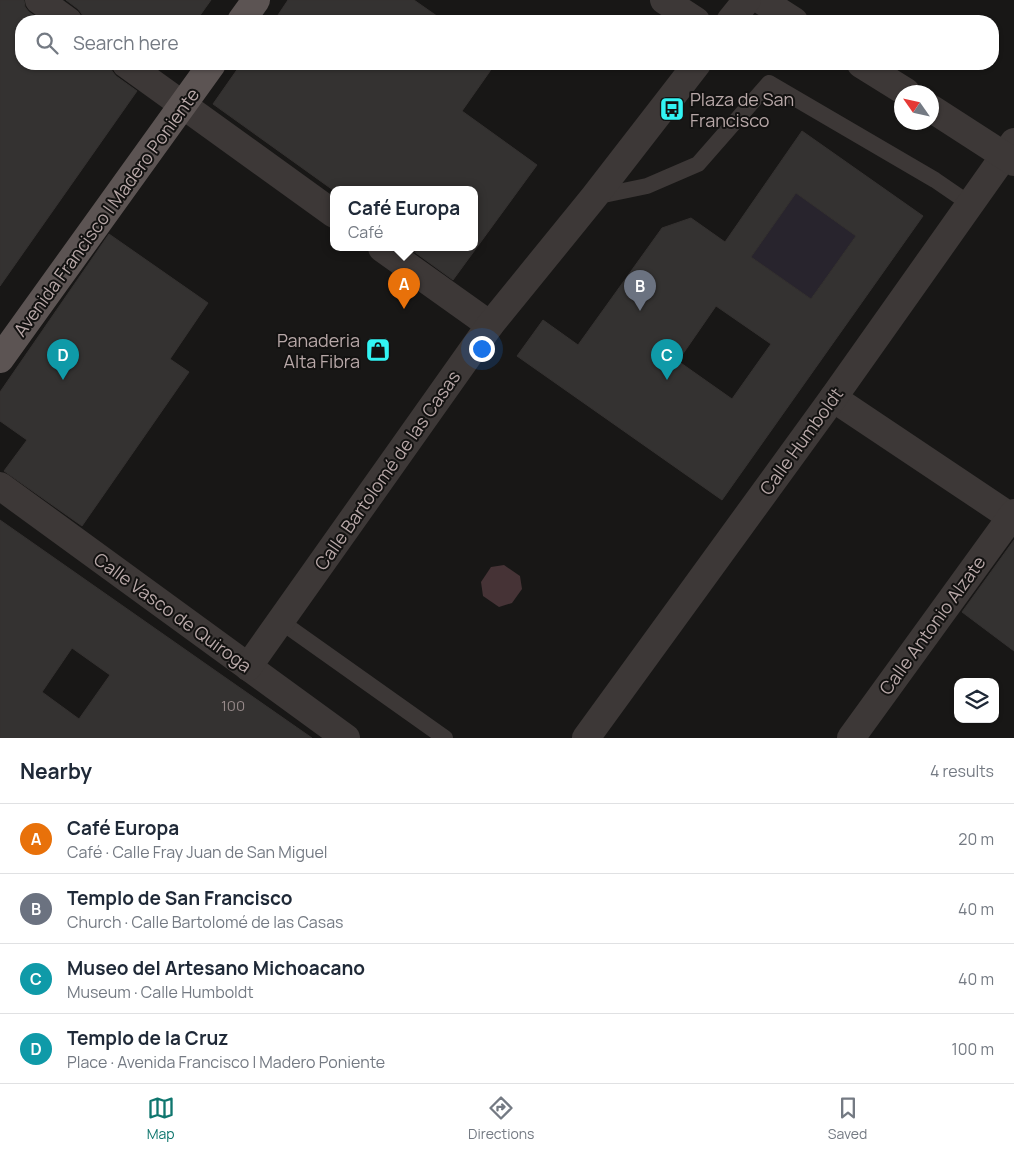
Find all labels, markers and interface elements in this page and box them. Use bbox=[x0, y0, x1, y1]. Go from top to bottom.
search box bbox=[15, 15, 999, 70]
icon: search bbox=[33, 29, 61, 57]
text: Search here bbox=[73, 30, 179, 56]
street label: Avenida Francisco I Madero Poniente bbox=[8, 83, 204, 341]
north arrow bbox=[894, 85, 939, 130]
place label: Plaza de San Francisco bbox=[690, 87, 794, 132]
bus stop icon: Plaza de San Francisco bbox=[659, 96, 685, 122]
popup bbox=[330, 186, 478, 251]
text: Café Europa bbox=[348, 195, 460, 221]
text: Café bbox=[348, 221, 383, 243]
pin: A bbox=[388, 268, 420, 309]
pin: B bbox=[624, 270, 656, 311]
place label: Panaderia Alta Fibra bbox=[277, 328, 360, 373]
your location bbox=[469, 336, 495, 362]
shop icon: Panaderia Alta Fibra bbox=[365, 337, 391, 363]
pin: D bbox=[47, 339, 79, 380]
pin: C bbox=[651, 339, 683, 380]
street label: Calle Bartolomé de las Casas bbox=[309, 365, 465, 575]
street label: Calle Humboldt bbox=[754, 383, 848, 499]
street label: Calle Vasco de Quiroga bbox=[89, 547, 257, 677]
street label: Calle Antonio Alzate bbox=[873, 551, 991, 699]
map controls bbox=[954, 678, 999, 723]
button: layers bbox=[954, 678, 999, 723]
house number: 100 bbox=[221, 695, 245, 716]
text: Nearby bbox=[20, 757, 92, 785]
text: 4 results bbox=[930, 760, 994, 782]
text: Café Europa bbox=[67, 815, 179, 841]
text: A bbox=[31, 828, 41, 850]
text: 20 m bbox=[958, 828, 994, 850]
text: Café · Calle Fray Juan de San Miguel bbox=[67, 841, 328, 863]
text: Templo de San Francisco bbox=[67, 885, 293, 911]
text: B bbox=[31, 898, 41, 920]
text: 40 m bbox=[958, 898, 994, 920]
text: Church · Calle Bartolomé de las Casas bbox=[67, 911, 343, 933]
text: Museo del Artesano Michoacano bbox=[67, 955, 365, 981]
text: C bbox=[30, 968, 42, 990]
text: 40 m bbox=[958, 968, 994, 990]
text: Museum · Calle Humboldt bbox=[67, 981, 254, 1003]
text: Templo de la Cruz bbox=[67, 1025, 228, 1051]
text: D bbox=[30, 1038, 42, 1060]
text: 100 m bbox=[951, 1038, 994, 1060]
text: Place · Avenida Francisco I Madero Poniente bbox=[67, 1051, 385, 1073]
tab: Map bbox=[147, 1094, 175, 1143]
tab: Directions bbox=[468, 1094, 534, 1143]
tab: Saved bbox=[828, 1094, 867, 1143]

